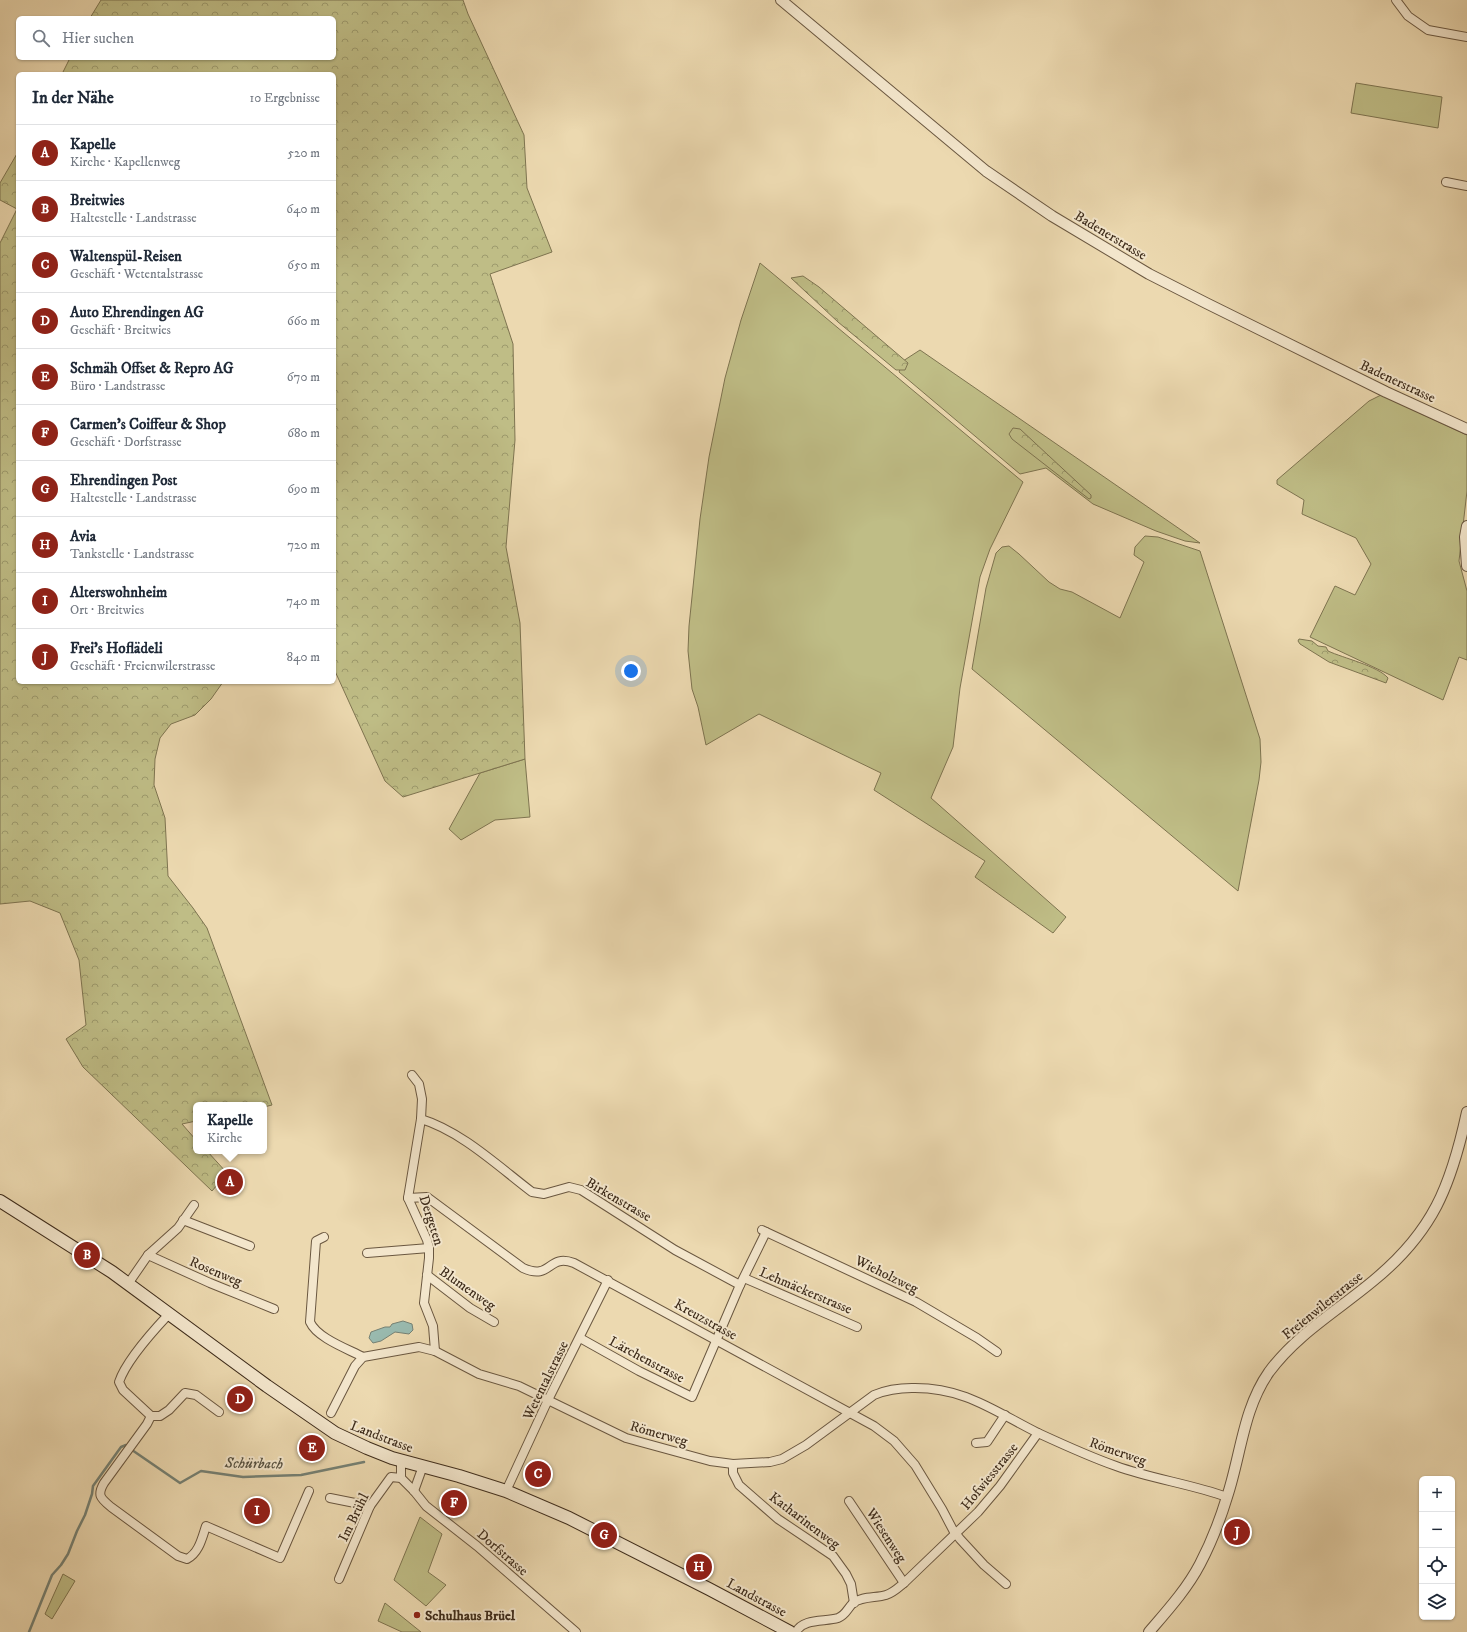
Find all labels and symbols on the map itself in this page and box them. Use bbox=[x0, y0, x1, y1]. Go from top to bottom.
street label: Badenerstrasse bbox=[1071, 207, 1150, 265]
street label: Badenerstrasse bbox=[1357, 357, 1438, 407]
your location bbox=[621, 661, 641, 681]
pin: A bbox=[217, 1167, 243, 1197]
street label: Birkenstrasse bbox=[582, 1174, 655, 1226]
street label: Dergeten bbox=[415, 1193, 448, 1248]
pin: B bbox=[74, 1240, 100, 1270]
street label: Wieholzweg bbox=[851, 1251, 921, 1298]
street label: Rosenweg bbox=[187, 1253, 245, 1291]
street label: Blumenweg bbox=[436, 1263, 499, 1315]
street label: Lehmäckerstrasse bbox=[757, 1263, 855, 1319]
street label: Freienwilerstrasse bbox=[1279, 1268, 1367, 1344]
street label: Kreuzstrasse bbox=[671, 1295, 740, 1345]
street label: Lärchenstrasse bbox=[606, 1332, 688, 1387]
street label: Wetentalstrasse bbox=[519, 1338, 573, 1424]
pin: D bbox=[227, 1384, 253, 1414]
street label: Landstrasse bbox=[348, 1417, 416, 1457]
street label: Römerweg bbox=[628, 1417, 690, 1451]
pin: E bbox=[299, 1433, 325, 1463]
street label: Römerweg bbox=[1087, 1434, 1149, 1470]
street label: Hofwiesstrasse bbox=[957, 1439, 1022, 1514]
water label: Schürbach bbox=[224, 1453, 283, 1474]
pin: C bbox=[525, 1459, 551, 1489]
pin: F bbox=[441, 1488, 467, 1518]
street label: Katharinenweg bbox=[765, 1488, 844, 1553]
street label: Im Brühl bbox=[335, 1490, 374, 1545]
pin: I bbox=[244, 1496, 270, 1526]
street label: Wiesenweg bbox=[861, 1504, 911, 1566]
pin: J bbox=[1224, 1517, 1250, 1547]
pin: G bbox=[591, 1520, 617, 1550]
street label: Dorfstrasse bbox=[473, 1526, 532, 1580]
pin: H bbox=[686, 1552, 712, 1582]
street label: Landstrasse bbox=[723, 1574, 790, 1621]
place label: Schulhaus Brüel bbox=[425, 1607, 516, 1625]
marker: Schulhaus Brüel bbox=[412, 1610, 422, 1620]

